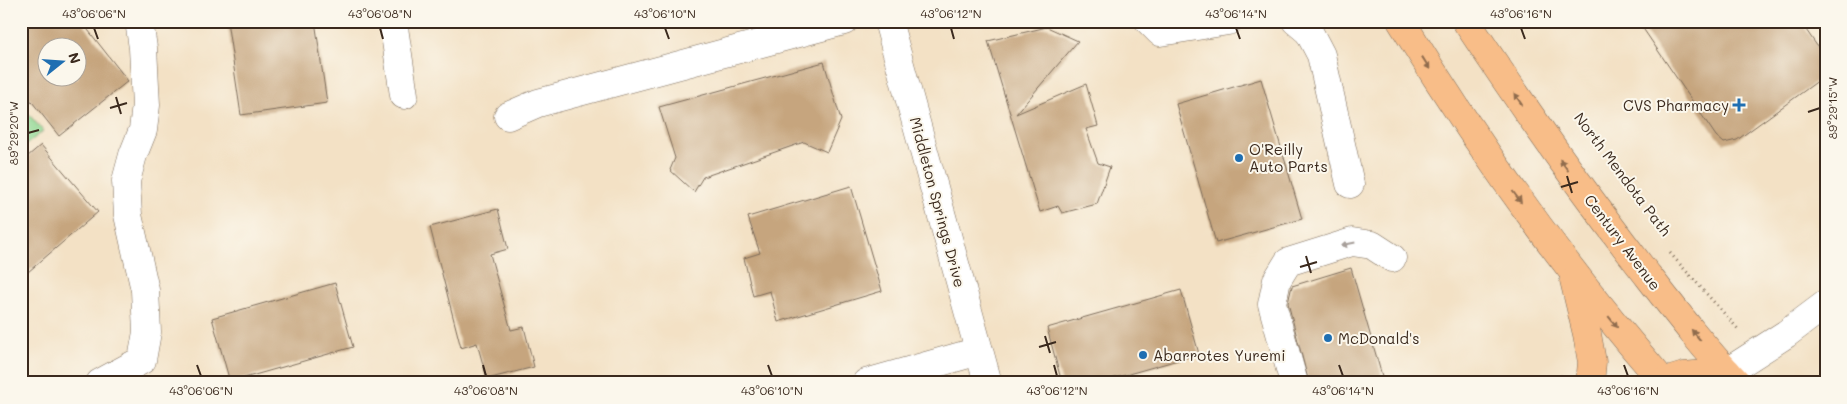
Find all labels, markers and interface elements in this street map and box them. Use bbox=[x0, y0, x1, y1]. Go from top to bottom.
text: 43°06'06"N bbox=[62, 5, 126, 21]
text: 43°06'08"N bbox=[348, 5, 412, 21]
text: 43°06'10"N bbox=[634, 5, 696, 21]
text: 43°06'12"N bbox=[920, 5, 982, 21]
text: 43°06'14"N bbox=[1205, 5, 1267, 21]
text: 43°06'16"N bbox=[1490, 5, 1552, 21]
north arrow bbox=[38, 38, 88, 88]
text: N bbox=[64, 50, 86, 66]
one-way arrow bbox=[1422, 56, 1431, 69]
text: 89°29'15"W bbox=[1824, 77, 1840, 139]
one-way arrow bbox=[1513, 93, 1523, 106]
place label: CVS Pharmacy bbox=[1623, 95, 1729, 115]
marker: CVS Pharmacy bbox=[1733, 99, 1745, 111]
text: 89°29'20"W bbox=[5, 101, 21, 165]
street label: North Mendota Path bbox=[1570, 108, 1676, 240]
street label: Middleton Springs Drive bbox=[906, 115, 970, 289]
place label: O'Reilly Auto Parts bbox=[1249, 139, 1328, 176]
marker: O'Reilly Auto Parts bbox=[1233, 152, 1245, 164]
one-way arrow bbox=[1559, 158, 1569, 172]
street label: Century Avenue bbox=[1580, 190, 1666, 294]
one-way arrow bbox=[1512, 191, 1522, 204]
one-way arrow bbox=[1340, 240, 1356, 248]
one-way arrow bbox=[1607, 316, 1618, 329]
place label: McDonald's bbox=[1338, 328, 1420, 348]
one-way arrow bbox=[1690, 329, 1701, 342]
marker: McDonald's bbox=[1322, 332, 1334, 344]
place label: Abarrotes Yuremi bbox=[1153, 345, 1286, 365]
marker: Abarrotes Yuremi bbox=[1137, 349, 1149, 361]
text: 43°06'06"N bbox=[169, 382, 233, 398]
text: 43°06'08"N bbox=[454, 382, 518, 398]
text: 43°06'10"N bbox=[741, 382, 803, 398]
text: 43°06'12"N bbox=[1026, 382, 1088, 398]
text: 43°06'14"N bbox=[1312, 382, 1374, 398]
text: 43°06'16"N bbox=[1597, 382, 1659, 398]

